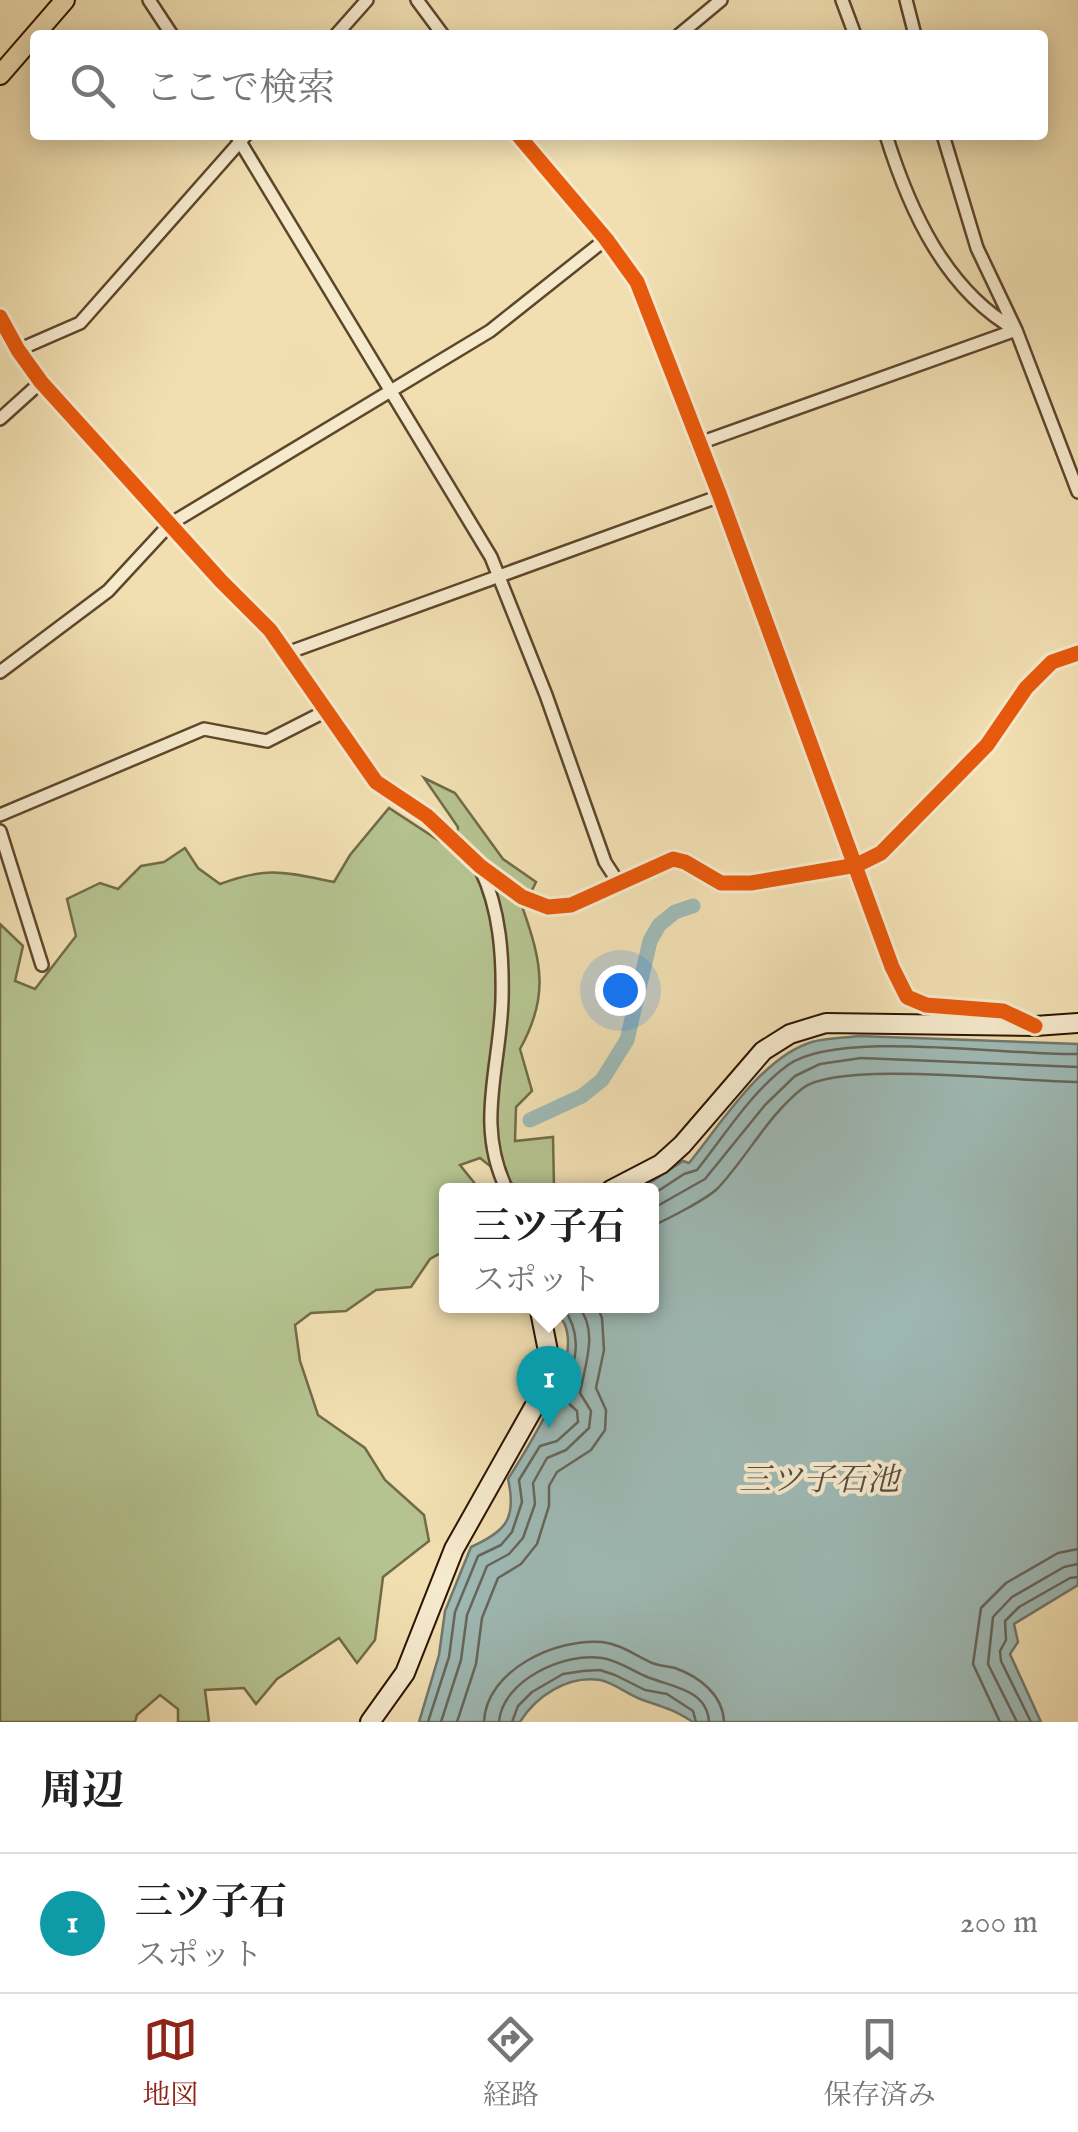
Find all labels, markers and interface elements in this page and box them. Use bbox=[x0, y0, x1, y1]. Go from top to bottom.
search box bbox=[30, 30, 1048, 140]
icon: search bbox=[65, 58, 120, 113]
text: ここで検索 bbox=[145, 66, 335, 114]
your location bbox=[595, 965, 646, 1016]
popup bbox=[439, 1183, 659, 1313]
text: 三ツ子石 bbox=[473, 1205, 625, 1253]
text: スポット bbox=[473, 1261, 601, 1302]
pin: 1 bbox=[516, 1346, 582, 1428]
water label: 三ツ子石池 bbox=[739, 1461, 902, 1502]
text: 周辺 bbox=[40, 1766, 124, 1819]
text: 三ツ子石 bbox=[135, 1880, 287, 1928]
text: 1 bbox=[67, 1903, 78, 1944]
text: 200 m bbox=[960, 1903, 1038, 1944]
text: スポット bbox=[135, 1936, 263, 1977]
tab: 地図 bbox=[142, 2012, 198, 2114]
tab: 経路 bbox=[483, 2012, 539, 2114]
tab: 保存済み bbox=[824, 2012, 936, 2114]

